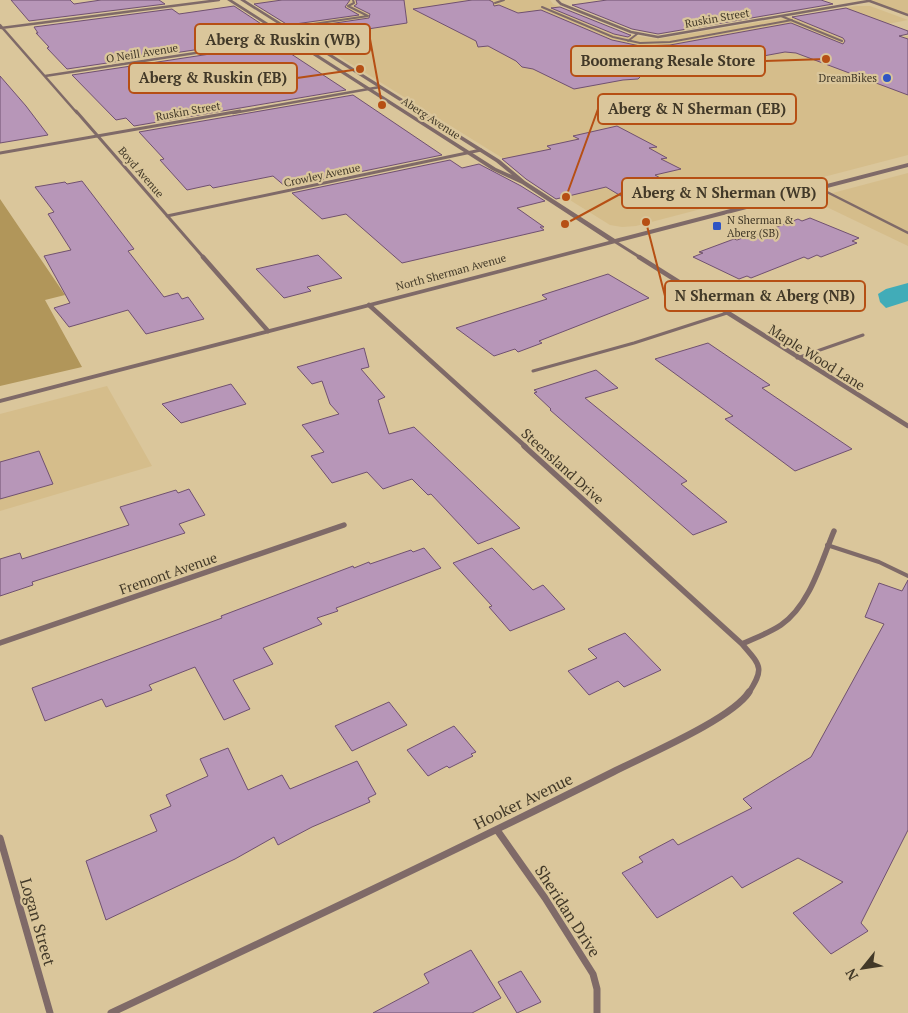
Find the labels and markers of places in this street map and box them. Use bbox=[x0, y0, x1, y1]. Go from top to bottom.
callout: Aberg & Ruskin (WB) bbox=[195, 24, 370, 54]
callout: Boomerang Resale Store bbox=[571, 46, 765, 76]
callout: Aberg & Ruskin (EB) bbox=[129, 63, 297, 93]
place label: DreamBikes bbox=[818, 71, 877, 85]
marker: DreamBikes bbox=[881, 72, 893, 84]
callout: Aberg & N Sherman (EB) bbox=[598, 94, 796, 124]
callout: Aberg & N Sherman (WB) bbox=[622, 178, 827, 208]
place label: N Sherman & Aberg (SB) bbox=[727, 213, 794, 240]
marker: N Sherman & Aberg (SB) bbox=[711, 220, 723, 232]
callout: N Sherman & Aberg (NB) bbox=[665, 281, 865, 311]

